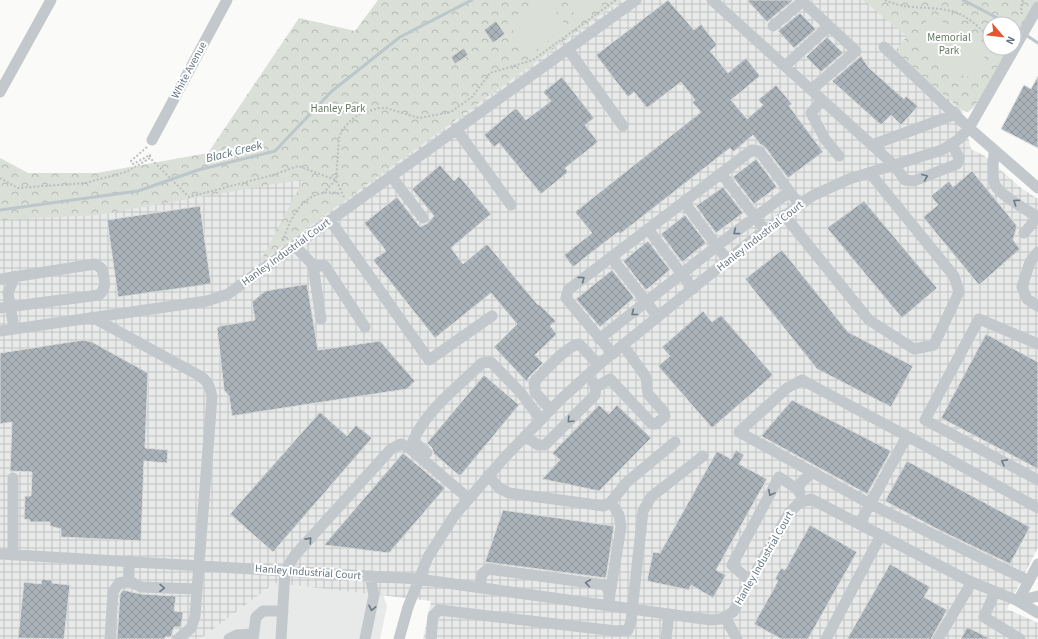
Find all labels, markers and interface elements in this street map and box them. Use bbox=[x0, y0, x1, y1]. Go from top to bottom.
north arrow bbox=[982, 16, 1022, 56]
park label: Memorial Park bbox=[927, 30, 971, 58]
text: N bbox=[1002, 34, 1019, 47]
street label: White Avenue bbox=[168, 38, 211, 101]
park label: Hanley Park bbox=[311, 101, 366, 116]
water label: Black Creek bbox=[204, 137, 264, 167]
one-way arrow bbox=[920, 174, 928, 182]
street label: Hanley Industrial Court bbox=[713, 197, 807, 275]
one-way arrow bbox=[1013, 199, 1020, 207]
street label: Hanley Industrial Court bbox=[239, 215, 334, 289]
one-way arrow bbox=[733, 227, 740, 234]
one-way arrow bbox=[578, 277, 585, 284]
one-way arrow bbox=[631, 308, 638, 315]
one-way arrow bbox=[567, 415, 575, 423]
one-way arrow bbox=[1000, 459, 1008, 466]
one-way arrow bbox=[768, 489, 775, 496]
street label: Hanley Industrial Court bbox=[731, 508, 797, 608]
one-way arrow bbox=[304, 537, 312, 545]
street label: Hanley Industrial Court bbox=[254, 561, 362, 583]
one-way arrow bbox=[585, 579, 592, 588]
one-way arrow bbox=[159, 584, 165, 592]
one-way arrow bbox=[368, 604, 376, 611]

